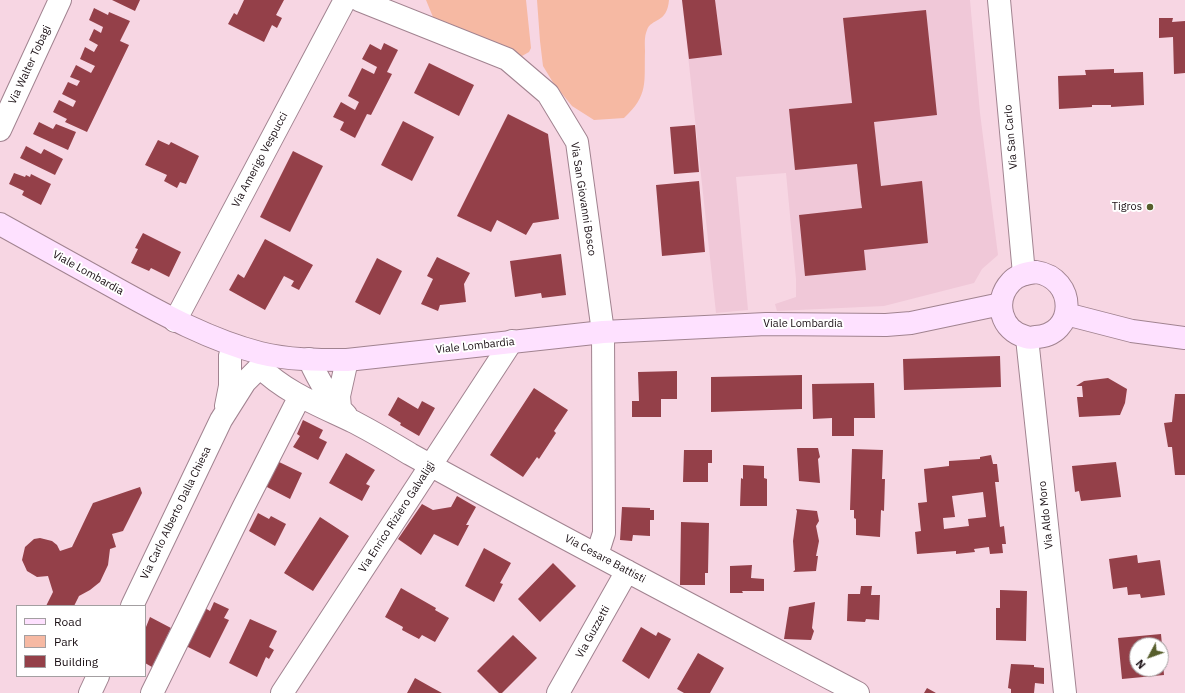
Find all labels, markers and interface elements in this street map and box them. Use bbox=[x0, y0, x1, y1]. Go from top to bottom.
street label: Via Walter Tobagi bbox=[6, 23, 54, 107]
street label: Via San Carlo bbox=[1002, 104, 1020, 170]
street label: Via Amerigo Vespucci bbox=[229, 110, 291, 210]
street label: Via San Giovanni Bosco bbox=[567, 141, 599, 257]
place label: Tigros bbox=[1112, 200, 1142, 214]
marker: Tigros bbox=[1145, 202, 1155, 212]
street label: Viale Lombardia bbox=[50, 248, 126, 298]
street label: Viale Lombardia bbox=[763, 317, 843, 331]
street label: Viale Lombardia bbox=[435, 335, 515, 357]
street label: Via Carlo Alberto Dalla Chiesa bbox=[138, 444, 214, 582]
street label: Via Enrico Riziero Galvaligi bbox=[356, 459, 438, 575]
street label: Via Aldo Moro bbox=[1036, 480, 1056, 550]
street label: Via Cesare Battisti bbox=[562, 532, 648, 586]
street label: Via Guzzetti bbox=[573, 603, 613, 661]
legend bbox=[16, 605, 146, 677]
text: Road bbox=[54, 614, 82, 629]
text: Park bbox=[54, 634, 78, 649]
north arrow bbox=[1129, 637, 1169, 677]
text: Building bbox=[54, 654, 98, 669]
text: N bbox=[1133, 657, 1149, 672]

